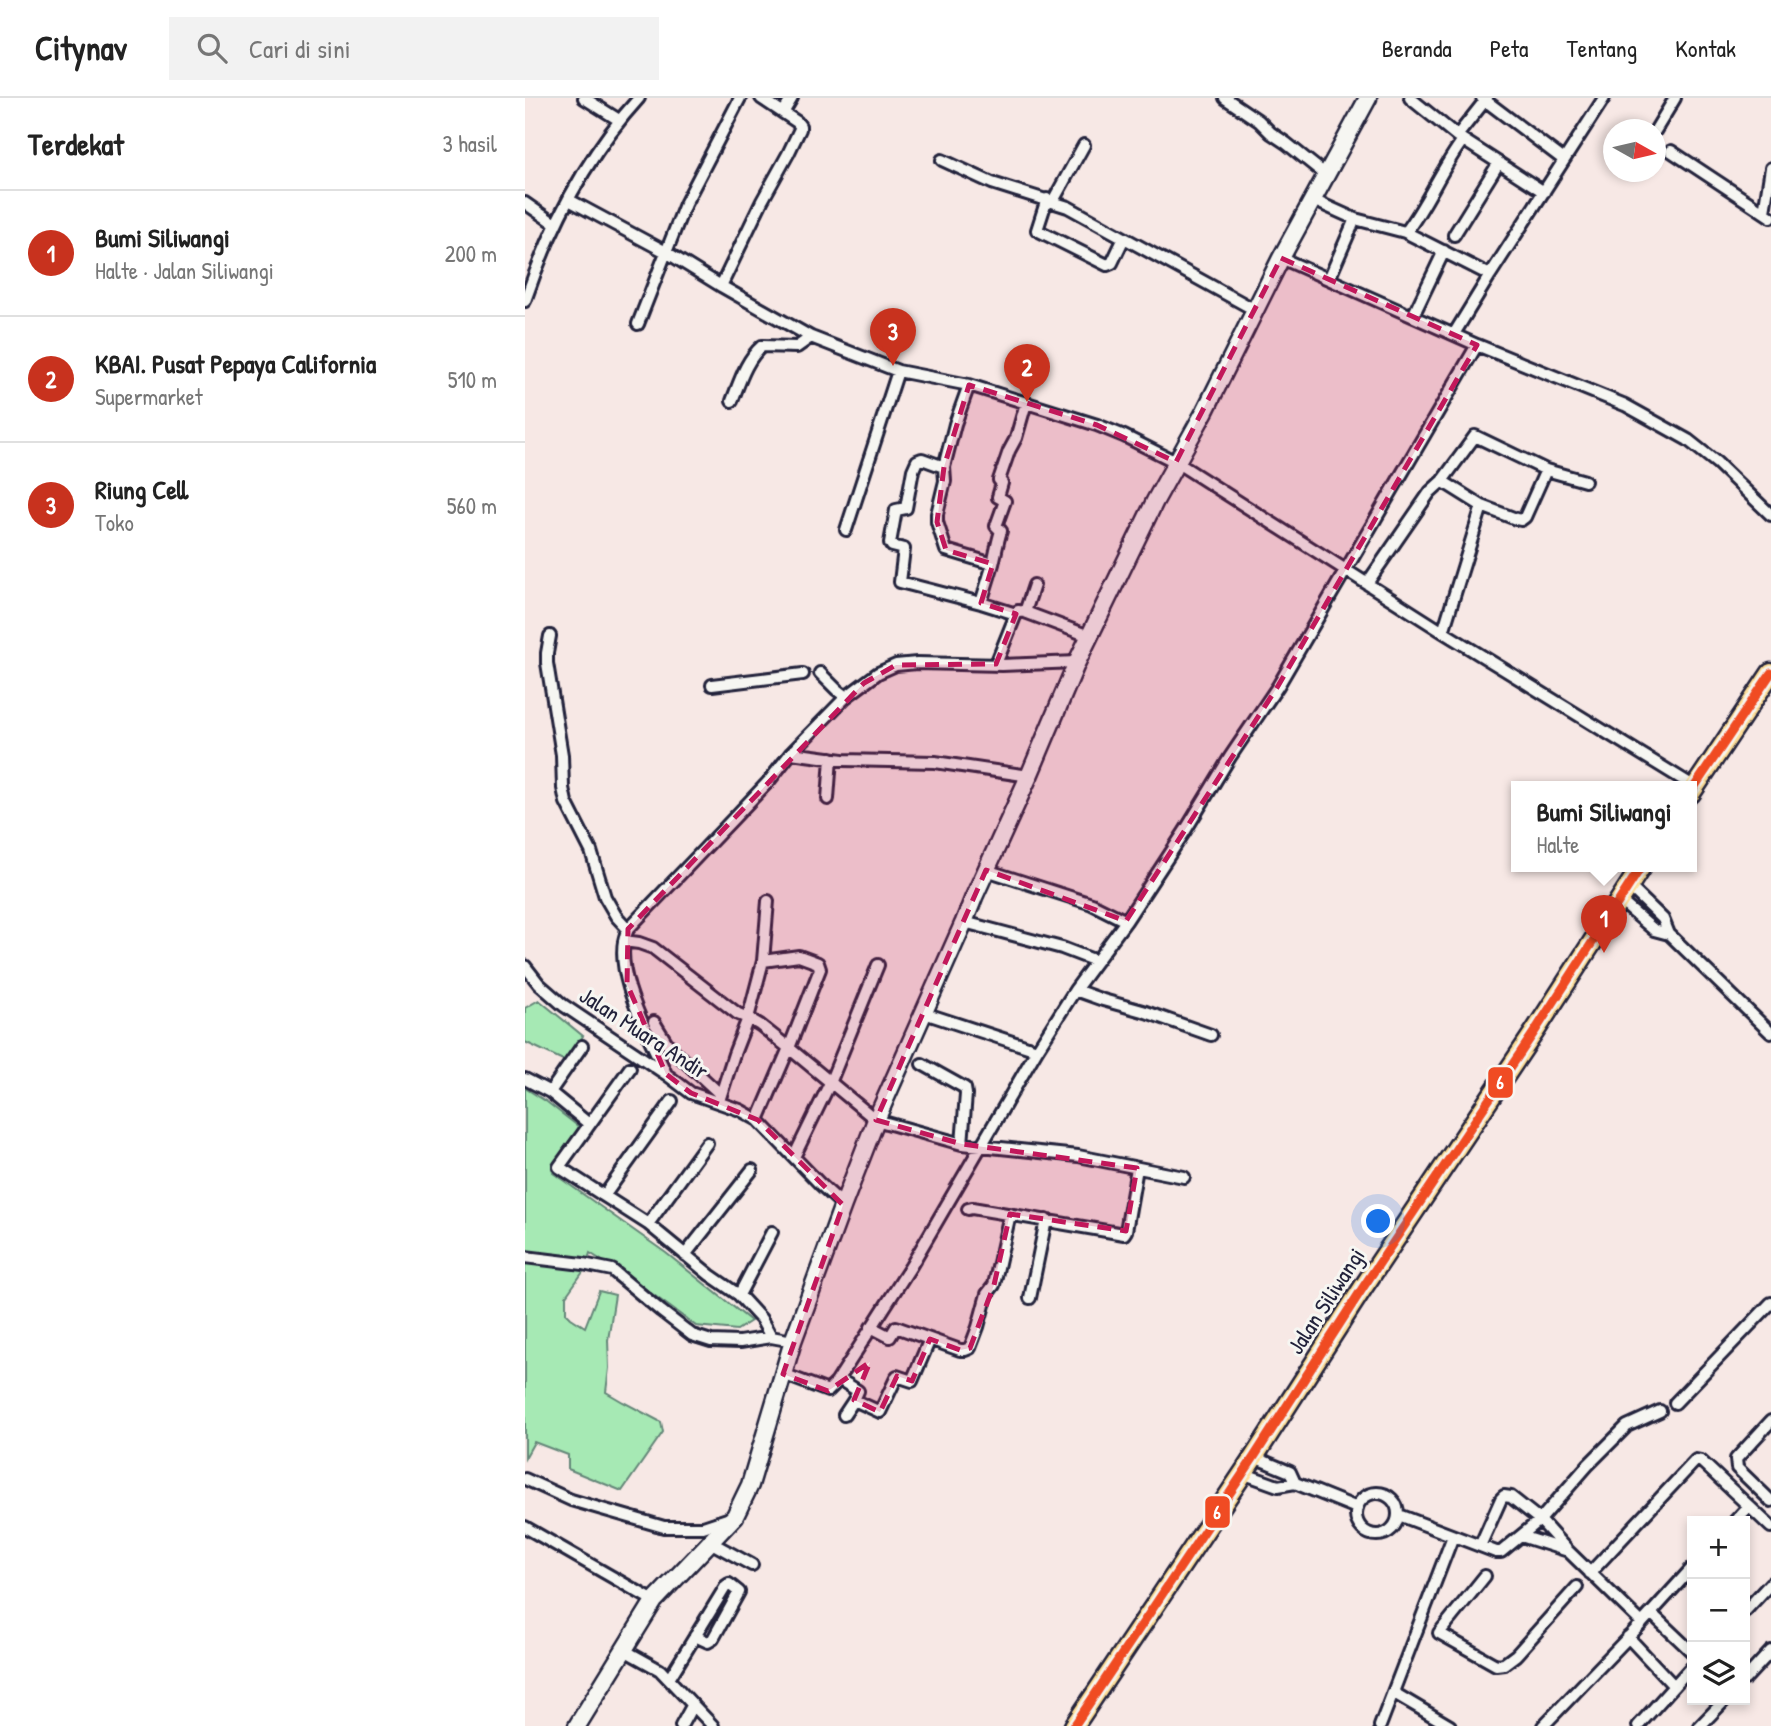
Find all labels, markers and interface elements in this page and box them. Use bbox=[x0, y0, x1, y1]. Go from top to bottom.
search box bbox=[169, 17, 659, 80]
text: Citynav bbox=[35, 26, 127, 70]
icon: search bbox=[193, 29, 231, 67]
text: Cari di sini bbox=[249, 31, 350, 66]
text: Beranda bbox=[1382, 32, 1452, 64]
text: Peta bbox=[1490, 32, 1528, 64]
text: Tentang bbox=[1566, 32, 1637, 64]
text: Kontak bbox=[1675, 32, 1736, 64]
north arrow bbox=[1603, 119, 1666, 182]
text: Terdekat bbox=[28, 124, 124, 164]
text: 3 hasil bbox=[443, 128, 497, 159]
text: Bumi Siliwangi bbox=[95, 220, 230, 255]
text: 1 bbox=[47, 238, 55, 269]
text: 200 m bbox=[445, 238, 497, 269]
text: Halte · Jalan Siliwangi bbox=[95, 255, 274, 286]
pin: 3 bbox=[870, 308, 916, 366]
pin: 2 bbox=[1004, 344, 1050, 402]
text: KBAI. Pusat Pepaya California bbox=[95, 346, 376, 381]
text: 2 bbox=[46, 364, 56, 395]
text: 510 m bbox=[448, 364, 497, 395]
text: Supermarket bbox=[95, 381, 203, 412]
text: Riung Cell bbox=[95, 472, 188, 507]
text: 3 bbox=[46, 490, 56, 521]
text: 560 m bbox=[447, 490, 497, 521]
text: Toko bbox=[95, 507, 134, 538]
popup bbox=[1511, 781, 1697, 872]
text: Bumi Siliwangi bbox=[1537, 794, 1671, 829]
text: Halte bbox=[1537, 829, 1579, 860]
pin: 1 bbox=[1581, 895, 1627, 953]
street label: Jalan Muara Andir bbox=[574, 979, 715, 1086]
line badge: 6 bbox=[1487, 1066, 1514, 1099]
text: 6 bbox=[1496, 1069, 1504, 1095]
your location bbox=[1361, 1204, 1395, 1238]
street label: Jalan Siliwangi bbox=[1280, 1242, 1371, 1360]
line badge: 6 bbox=[1204, 1495, 1231, 1529]
text: 6 bbox=[1213, 1499, 1221, 1525]
map controls bbox=[1687, 1516, 1750, 1705]
button: + bbox=[1687, 1516, 1750, 1579]
button: − bbox=[1687, 1579, 1750, 1642]
button: layers bbox=[1687, 1642, 1750, 1705]

